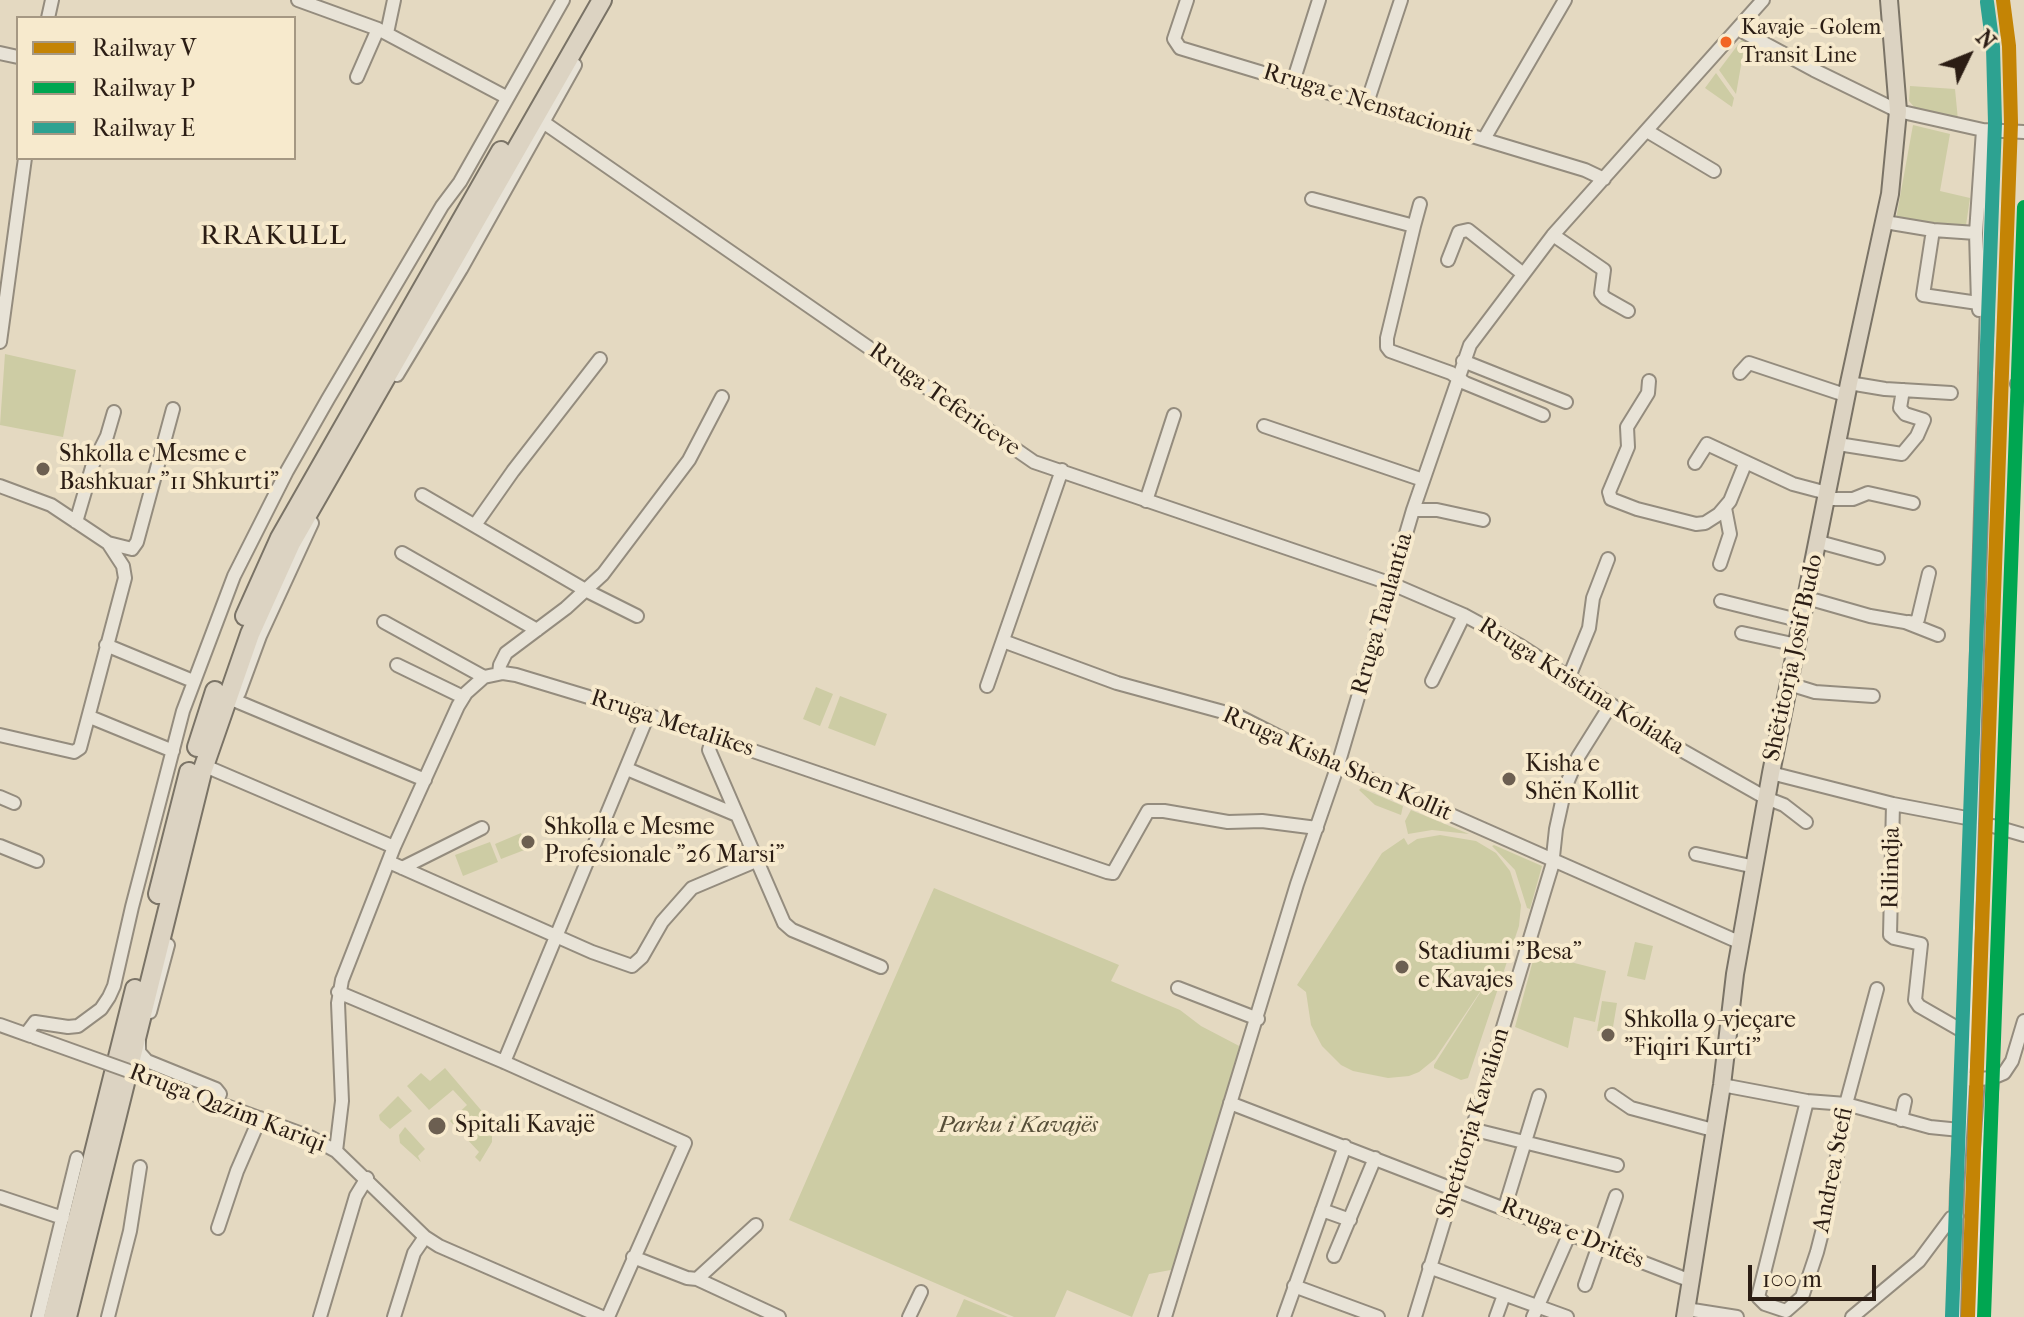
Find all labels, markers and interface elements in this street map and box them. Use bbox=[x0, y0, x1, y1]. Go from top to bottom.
legend bbox=[16, 16, 296, 160]
place label: Kavaje - Golem Transit Line bbox=[1741, 16, 1881, 68]
north arrow bbox=[1928, 16, 2008, 96]
text: N bbox=[1970, 25, 2001, 55]
text: Railway V bbox=[92, 34, 196, 62]
marker: Kavaje - Golem Transit Line bbox=[1718, 34, 1734, 50]
street label: Rruga e Nenstacionit bbox=[1259, 58, 1477, 150]
text: Railway P bbox=[92, 74, 195, 102]
text: Railway E bbox=[92, 114, 195, 142]
district label: RRAKULL bbox=[200, 220, 348, 254]
street label: Rruga Tefericeve bbox=[863, 337, 1025, 463]
place label: Shkolla e Mesme e Bashkuar "11 Shkurti" bbox=[59, 441, 279, 497]
marker: Shkolla e Mesme e Bashkuar "11 Shkurti" bbox=[34, 460, 52, 478]
street label: Rruga Taulantia bbox=[1346, 530, 1420, 698]
street label: Shëtitorja Josif Budo bbox=[1758, 552, 1830, 764]
street label: Rruga Kristina Koliaka bbox=[1473, 612, 1689, 762]
street label: Rruga Metalikes bbox=[587, 684, 757, 764]
street label: Rruga Kisha Shen Kollit bbox=[1218, 701, 1456, 829]
place label: Kisha e Shën Kollit bbox=[1525, 751, 1640, 807]
marker: Kisha e Shën Kollit bbox=[1500, 770, 1518, 788]
place label: Shkolla e Mesme Profesionale "26 Marsi" bbox=[544, 814, 785, 870]
street label: Rilindja bbox=[1877, 827, 1907, 909]
marker: Shkolla e Mesme Profesionale "26 Marsi" bbox=[519, 833, 537, 851]
place label: Stadiumi "Besa" e Kavajes bbox=[1418, 939, 1582, 995]
marker: Stadiumi "Besa" e Kavajes bbox=[1393, 958, 1411, 976]
place label: Shkolla 9-vjeçare "Fiqiri Kurti" bbox=[1624, 1007, 1796, 1063]
street label: Shetitorja Kavalion bbox=[1431, 1024, 1517, 1222]
marker: Shkolla 9-vjeçare "Fiqiri Kurti" bbox=[1599, 1026, 1617, 1044]
street label: Rruga Qazim Kariqi bbox=[125, 1058, 329, 1160]
street label: Andrea Stefi bbox=[1808, 1105, 1860, 1235]
place label: Spitali Kavajë bbox=[455, 1112, 595, 1140]
park label: Parku i Kavajës bbox=[938, 1112, 1098, 1140]
marker: Spitali Kavajë bbox=[426, 1115, 448, 1137]
street label: Rruga e Dritës bbox=[1496, 1192, 1648, 1276]
scale bar bbox=[1752, 1249, 1880, 1299]
text: 100 m bbox=[1762, 1265, 1822, 1293]

